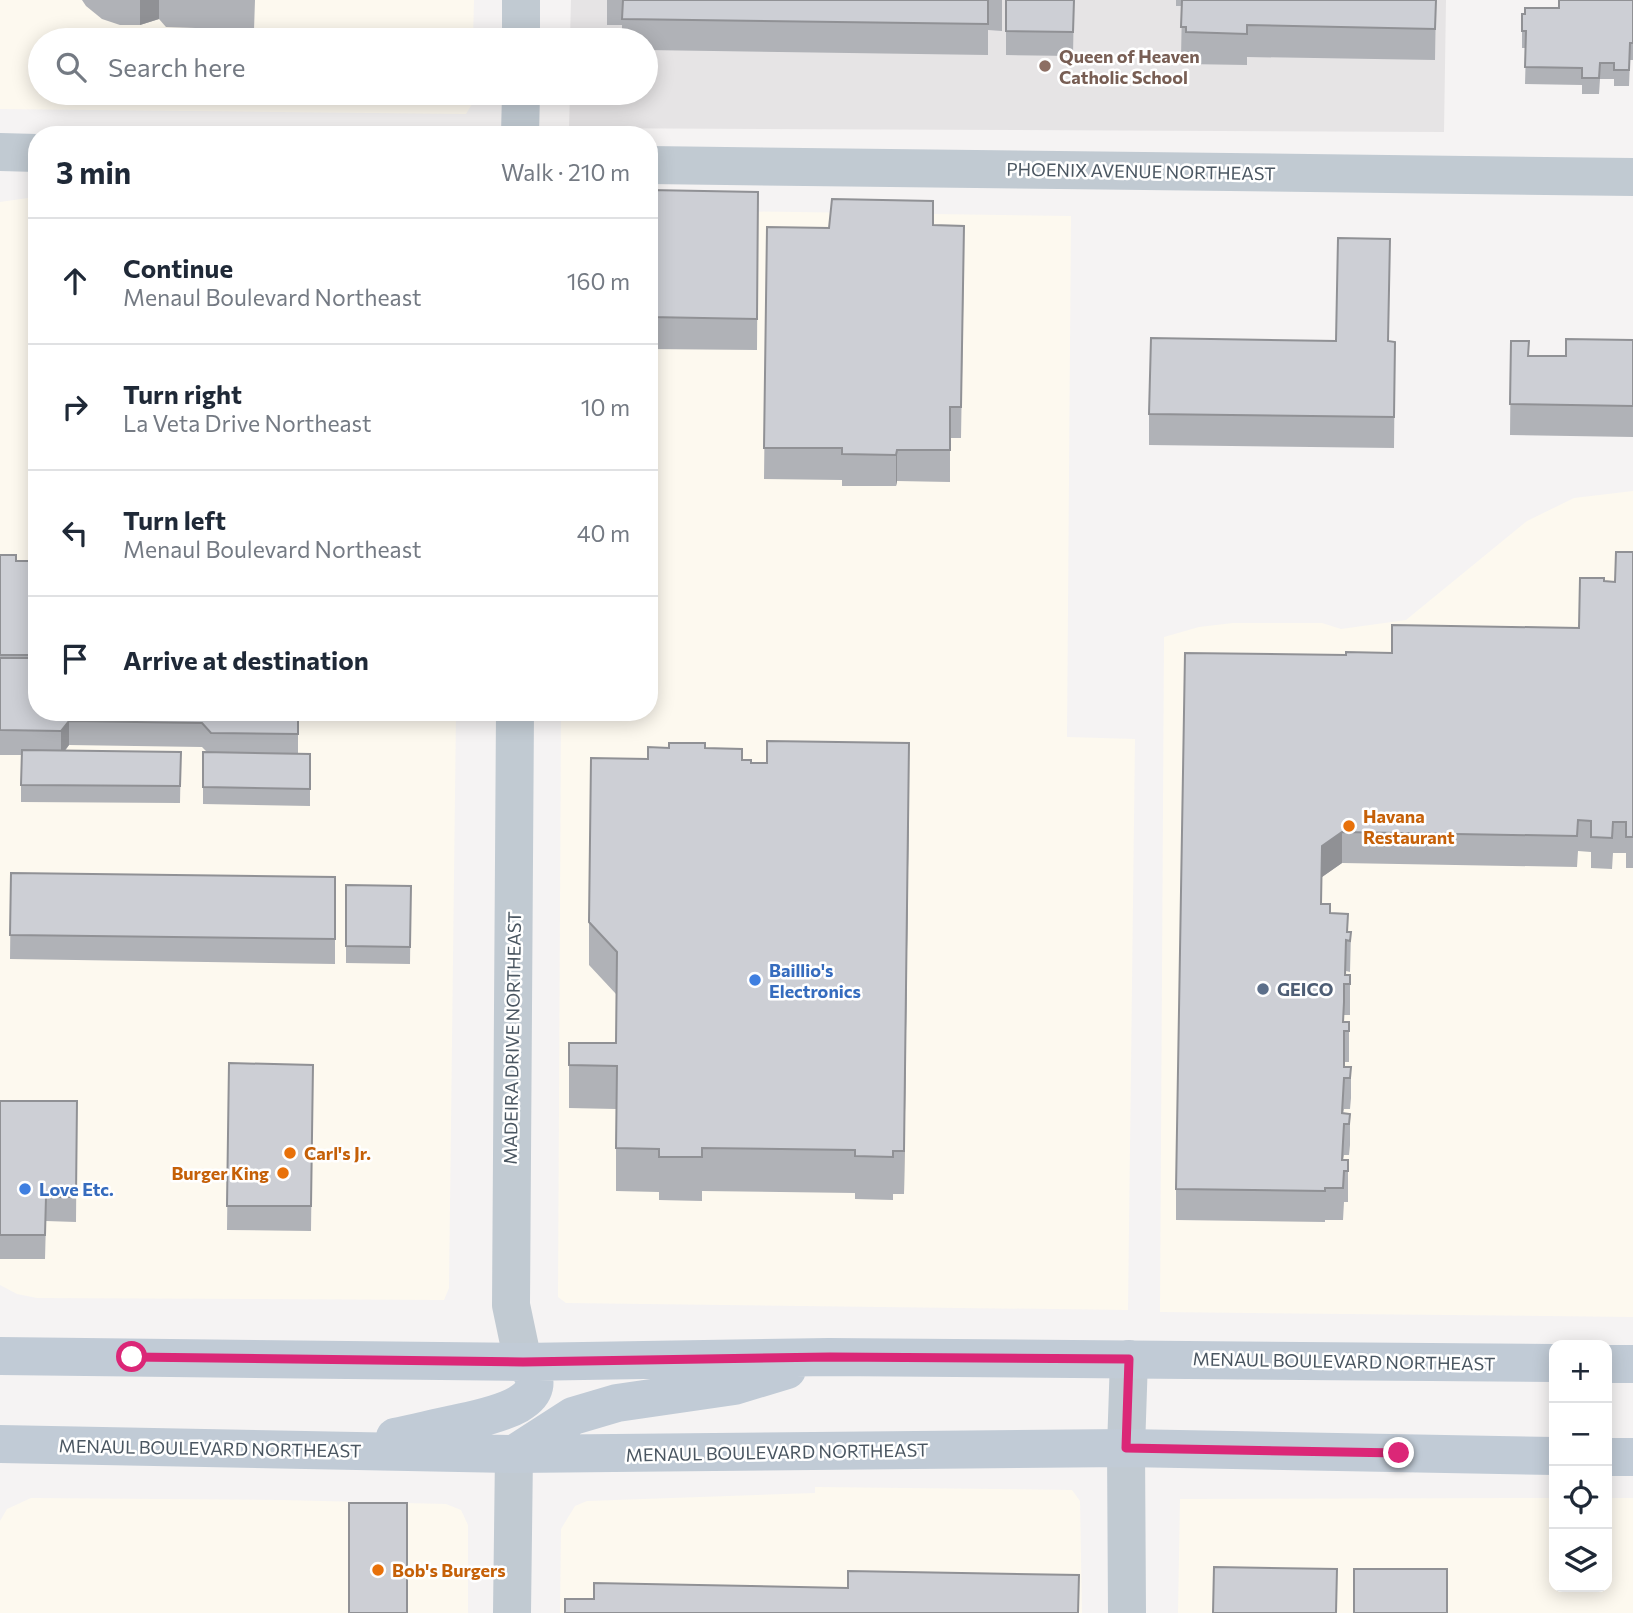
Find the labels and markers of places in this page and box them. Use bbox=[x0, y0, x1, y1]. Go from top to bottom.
place label: Queen of Heaven Catholic School bbox=[1059, 45, 1200, 88]
marker: Queen of Heaven Catholic School bbox=[1037, 58, 1053, 74]
place label: Havana Restaurant bbox=[1363, 805, 1455, 848]
marker: Havana Restaurant bbox=[1341, 818, 1357, 834]
place label: Baillio's Electronics bbox=[769, 959, 861, 1002]
marker: Baillio's Electronics bbox=[747, 972, 763, 988]
place label: GEICO bbox=[1277, 978, 1333, 1000]
marker: GEICO bbox=[1255, 981, 1271, 997]
place label: Carl's Jr. bbox=[304, 1142, 371, 1164]
marker: Carl's Jr. bbox=[282, 1145, 298, 1161]
place label: Burger King bbox=[171, 1162, 269, 1184]
marker: Burger King bbox=[275, 1165, 291, 1181]
place label: Love Etc. bbox=[39, 1178, 114, 1200]
marker: Love Etc. bbox=[17, 1181, 33, 1197]
place label: Bob's Burgers bbox=[392, 1559, 506, 1581]
marker: Bob's Burgers bbox=[370, 1562, 386, 1578]

